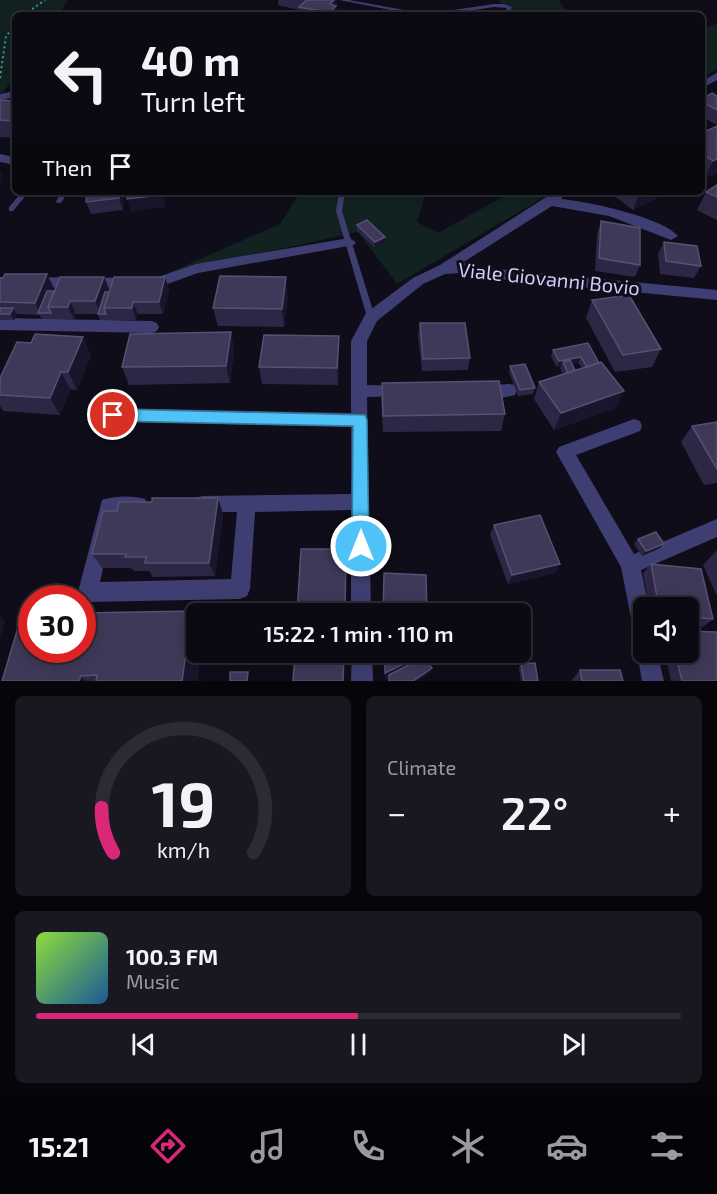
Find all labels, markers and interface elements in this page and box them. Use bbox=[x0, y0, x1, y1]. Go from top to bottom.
text: 40 m bbox=[141, 34, 240, 84]
icon: left bbox=[42, 36, 120, 114]
text: Turn left bbox=[141, 85, 245, 117]
icon: arrive bbox=[104, 150, 137, 183]
text: Then bbox=[42, 154, 92, 180]
street label: Viale Giovanni Bovio bbox=[457, 257, 641, 299]
pin bbox=[87, 389, 138, 440]
icon: arrive bbox=[96, 398, 129, 431]
position arrow bbox=[329, 514, 393, 578]
speed limit sign: 30 bbox=[18, 585, 96, 663]
map controls bbox=[633, 597, 699, 663]
button: sound bbox=[633, 597, 699, 663]
text: 15:22 · 1 min · 110 m bbox=[263, 620, 454, 646]
text: Climate bbox=[387, 755, 456, 779]
text: 19 bbox=[151, 765, 215, 840]
text: 22° bbox=[501, 785, 568, 839]
text: − bbox=[387, 792, 406, 832]
text: + bbox=[663, 792, 681, 832]
text: km/h bbox=[156, 837, 210, 862]
text: 100.3 FM bbox=[126, 943, 218, 969]
text: Music bbox=[126, 969, 180, 993]
icon: previous bbox=[127, 1028, 160, 1061]
icon: pause bbox=[342, 1028, 375, 1061]
icon: next bbox=[557, 1028, 590, 1061]
icon: directions bbox=[147, 1125, 189, 1167]
icon: music bbox=[247, 1125, 289, 1167]
icon: phone bbox=[347, 1125, 389, 1167]
icon: climate bbox=[447, 1125, 489, 1167]
icon: car bbox=[546, 1125, 588, 1167]
icon: filters bbox=[646, 1125, 688, 1167]
text: 15:21 bbox=[29, 1130, 90, 1162]

